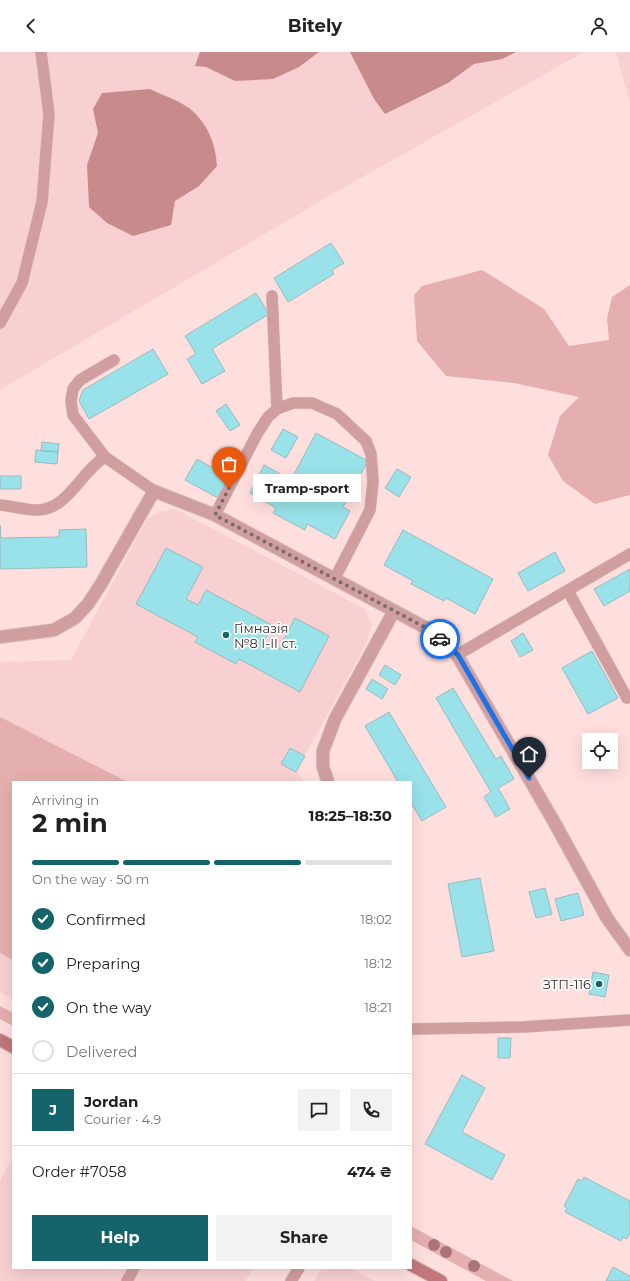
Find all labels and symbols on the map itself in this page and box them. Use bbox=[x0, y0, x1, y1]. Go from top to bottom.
pin bbox=[212, 447, 246, 488]
callout: Tramp-sport bbox=[253, 474, 361, 502]
courier bbox=[420, 619, 460, 659]
place label: Гімназія №8 I-II ст. bbox=[234, 620, 297, 651]
marker: Гімназія №8 I-II ст. bbox=[221, 630, 231, 640]
pin bbox=[512, 737, 546, 778]
place label: ЗТП-116 bbox=[543, 976, 591, 992]
marker: ЗТП-116 bbox=[594, 979, 604, 989]

